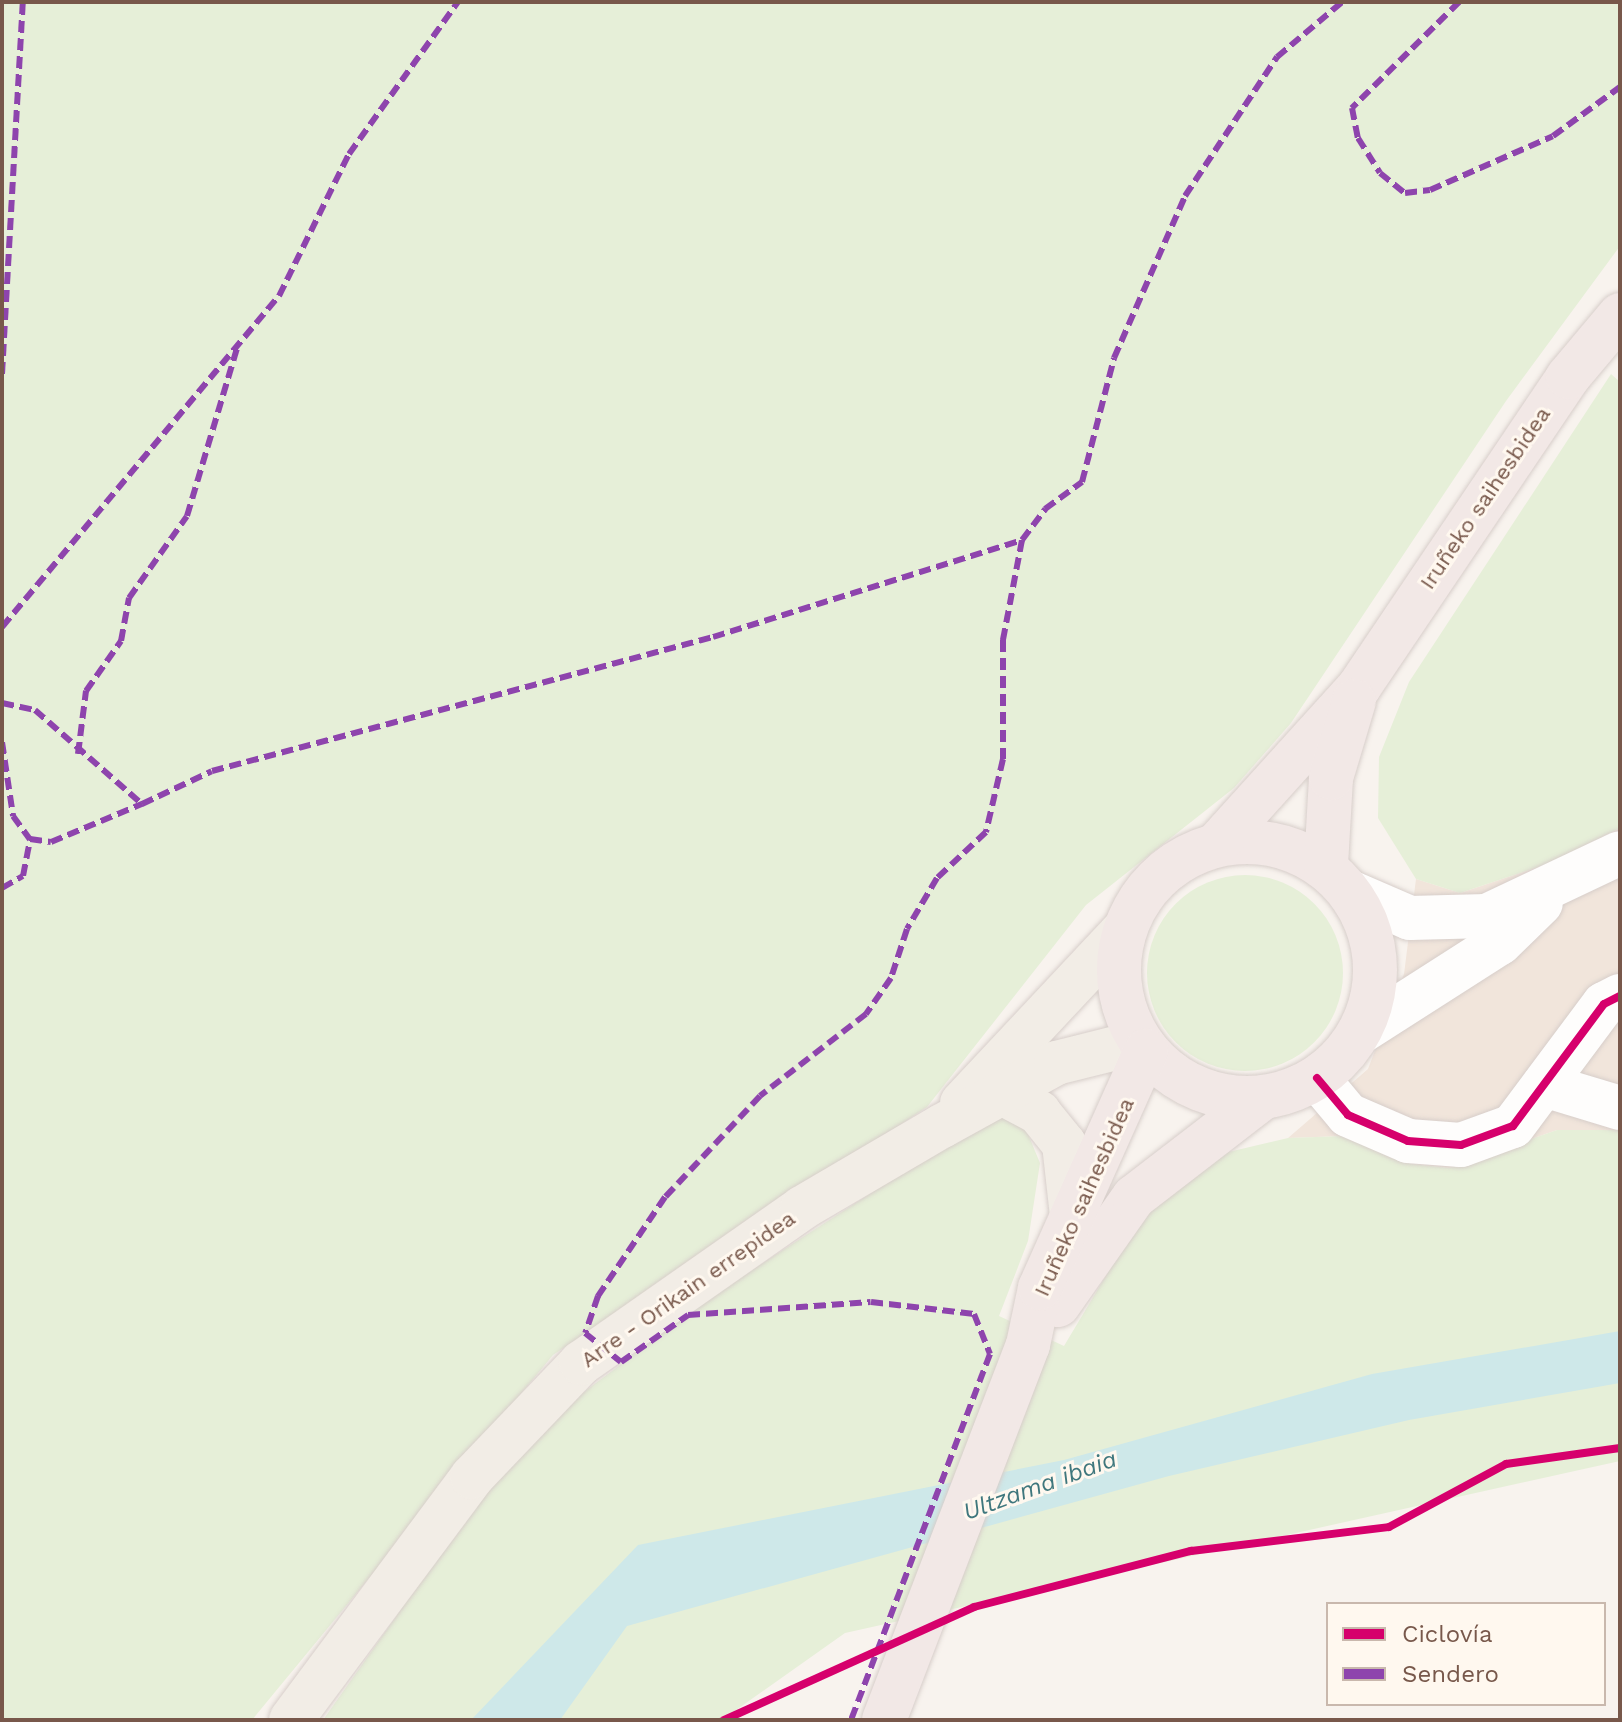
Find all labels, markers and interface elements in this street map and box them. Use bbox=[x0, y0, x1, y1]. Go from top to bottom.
street label: Iruñeko saihesbidea bbox=[1414, 402, 1556, 594]
street label: Iruñeko saihesbidea bbox=[1028, 1094, 1140, 1300]
street label: Arre - Orikain errepidea bbox=[576, 1205, 800, 1373]
water label: Ultzama ibaia bbox=[959, 1445, 1121, 1527]
legend bbox=[1326, 1602, 1606, 1706]
text: Ciclovía bbox=[1402, 1620, 1492, 1648]
text: Sendero bbox=[1402, 1660, 1499, 1688]

